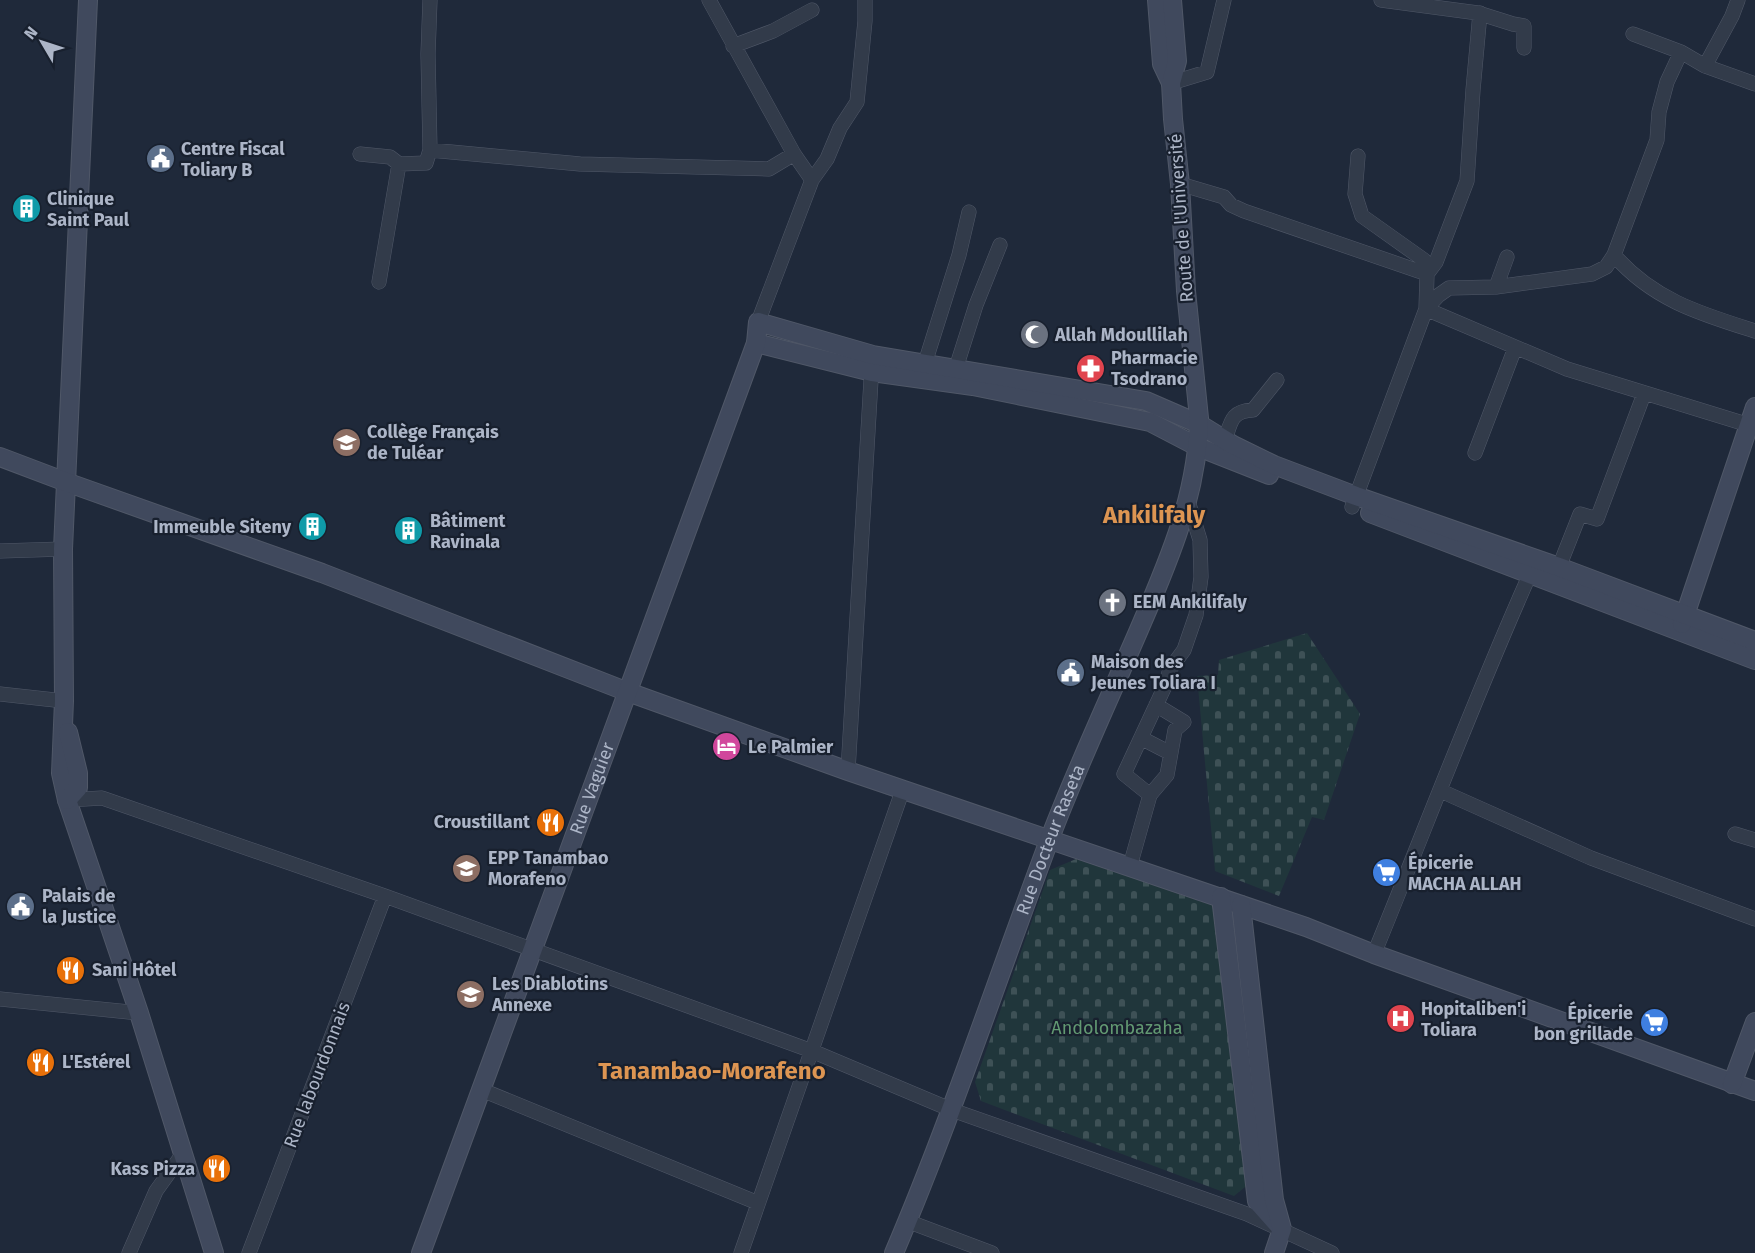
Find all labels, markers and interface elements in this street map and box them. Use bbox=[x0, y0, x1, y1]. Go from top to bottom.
north arrow bbox=[12, 12, 72, 72]
text: N bbox=[20, 23, 41, 43]
street label: Route de l'Université bbox=[1164, 133, 1198, 303]
place label: Centre Fiscal Toliary B bbox=[181, 138, 285, 181]
public building icon: Centre Fiscal Toliary B bbox=[144, 143, 176, 175]
place label: Clinique Saint Paul bbox=[47, 188, 130, 231]
building icon: Clinique Saint Paul bbox=[10, 193, 42, 225]
mosque icon: Allah Mdoullilah bbox=[1018, 319, 1050, 351]
place label: Allah Mdoullilah bbox=[1054, 324, 1188, 346]
place label: Pharmacie Tsodrano bbox=[1111, 347, 1198, 390]
pharmacy icon: Pharmacie Tsodrano bbox=[1074, 352, 1106, 384]
place label: Collège Français de Tuléar bbox=[367, 421, 499, 464]
school or university icon: Collège Français de Tuléar bbox=[330, 426, 362, 458]
district label: Ankilifaly bbox=[1102, 501, 1206, 529]
place label: Bâtiment Ravinala bbox=[430, 510, 507, 553]
building icon: Immeuble Siteny bbox=[296, 511, 328, 543]
building icon: Bâtiment Ravinala bbox=[393, 515, 425, 547]
place label: Immeuble Siteny bbox=[153, 516, 292, 538]
church icon: EEM Ankilifaly bbox=[1096, 586, 1128, 618]
place label: EEM Ankilifaly bbox=[1133, 591, 1248, 613]
place label: Maison des Jeunes Toliara I bbox=[1090, 651, 1216, 694]
public building icon: Maison des Jeunes Toliara I bbox=[1054, 656, 1086, 688]
hotel icon: Le Palmier bbox=[711, 731, 743, 763]
place label: Le Palmier bbox=[748, 736, 834, 758]
street label: Rue Vaguier bbox=[565, 739, 619, 838]
street label: Rue Docteur Raseta bbox=[1012, 761, 1090, 918]
restaurant icon: Croustillant bbox=[535, 806, 567, 838]
place label: Croustillant bbox=[434, 811, 531, 833]
place label: EPP Tanambao Morafeno bbox=[488, 847, 608, 890]
place label: Épicerie MACHA ALLAH bbox=[1408, 851, 1522, 895]
school or university icon: EPP Tanambao Morafeno bbox=[451, 852, 483, 884]
supermarket icon: Épicerie MACHA ALLAH bbox=[1371, 857, 1403, 889]
place label: Palais de la Justice bbox=[42, 885, 116, 928]
public building icon: Palais de la Justice bbox=[5, 890, 37, 922]
restaurant icon: Sani Hôtel bbox=[55, 954, 87, 986]
place label: Sani Hôtel bbox=[92, 959, 177, 981]
place label: Les Diablotins Annexe bbox=[491, 973, 608, 1016]
school or university icon: Les Diablotins Annexe bbox=[455, 978, 487, 1010]
place label: Hopitaliben'i Toliara bbox=[1421, 998, 1526, 1041]
street label: Rue labourdonnais bbox=[279, 999, 355, 1151]
place label: Épicerie bon grillade bbox=[1534, 1001, 1633, 1045]
hospital icon: Hopitaliben'i Toliara bbox=[1384, 1003, 1416, 1035]
supermarket icon: Épicerie bon grillade bbox=[1638, 1007, 1670, 1039]
park label: Andolombazaha bbox=[1051, 1017, 1183, 1039]
restaurant icon: L'Estérel bbox=[25, 1046, 57, 1078]
place label: L'Estérel bbox=[62, 1051, 131, 1073]
district label: Tanambao-Morafeno bbox=[598, 1057, 826, 1085]
restaurant icon: Kass Pizza bbox=[200, 1153, 232, 1185]
place label: Kass Pizza bbox=[111, 1158, 195, 1180]

